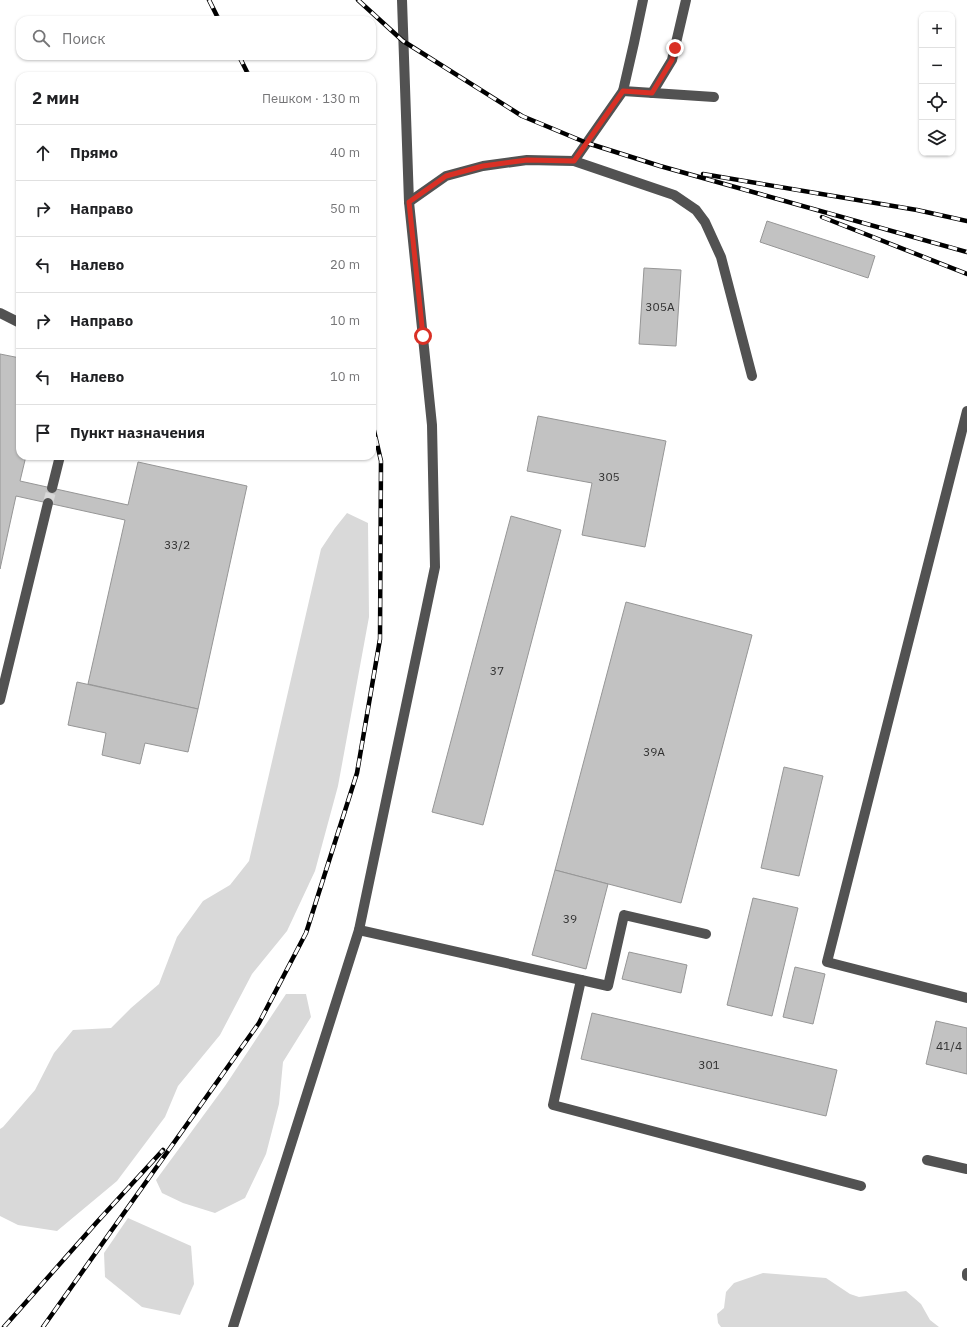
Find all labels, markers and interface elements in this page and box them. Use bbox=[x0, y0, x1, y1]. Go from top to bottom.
map controls bbox=[919, 12, 955, 156]
button: + bbox=[919, 12, 955, 48]
search box bbox=[16, 16, 376, 60]
icon: search bbox=[30, 27, 52, 49]
text: Поиск bbox=[62, 29, 105, 48]
route end bbox=[666, 39, 684, 57]
button: − bbox=[919, 48, 955, 84]
button: locate bbox=[919, 84, 955, 120]
text: 2 мин bbox=[32, 87, 79, 109]
text: Пешком · 130 m bbox=[262, 90, 360, 107]
button: layers bbox=[919, 120, 955, 156]
icon: ahead bbox=[32, 142, 54, 164]
text: Прямо bbox=[70, 143, 118, 162]
text: 40 m bbox=[330, 144, 360, 161]
icon: right bbox=[32, 198, 54, 220]
text: Направо bbox=[70, 199, 133, 218]
text: 50 m bbox=[330, 200, 360, 217]
icon: left bbox=[32, 254, 54, 276]
text: Налево bbox=[70, 255, 124, 274]
text: 20 m bbox=[330, 256, 360, 273]
house number: 305А bbox=[645, 299, 675, 314]
icon: right bbox=[32, 310, 54, 332]
text: Направо bbox=[70, 311, 133, 330]
text: 10 m bbox=[330, 312, 360, 329]
route start bbox=[414, 327, 432, 345]
icon: left bbox=[32, 366, 54, 388]
text: Налево bbox=[70, 367, 124, 386]
text: 10 m bbox=[330, 368, 360, 385]
icon: arrive bbox=[32, 422, 54, 444]
text: Пункт назначения bbox=[70, 423, 205, 442]
house number: 305 bbox=[598, 469, 620, 484]
house number: 33/2 bbox=[164, 537, 190, 552]
house number: 37 bbox=[490, 663, 504, 678]
house number: 39А bbox=[643, 744, 665, 759]
house number: 39 bbox=[563, 911, 577, 926]
house number: 41/4 bbox=[936, 1038, 962, 1053]
house number: 301 bbox=[698, 1057, 720, 1072]

